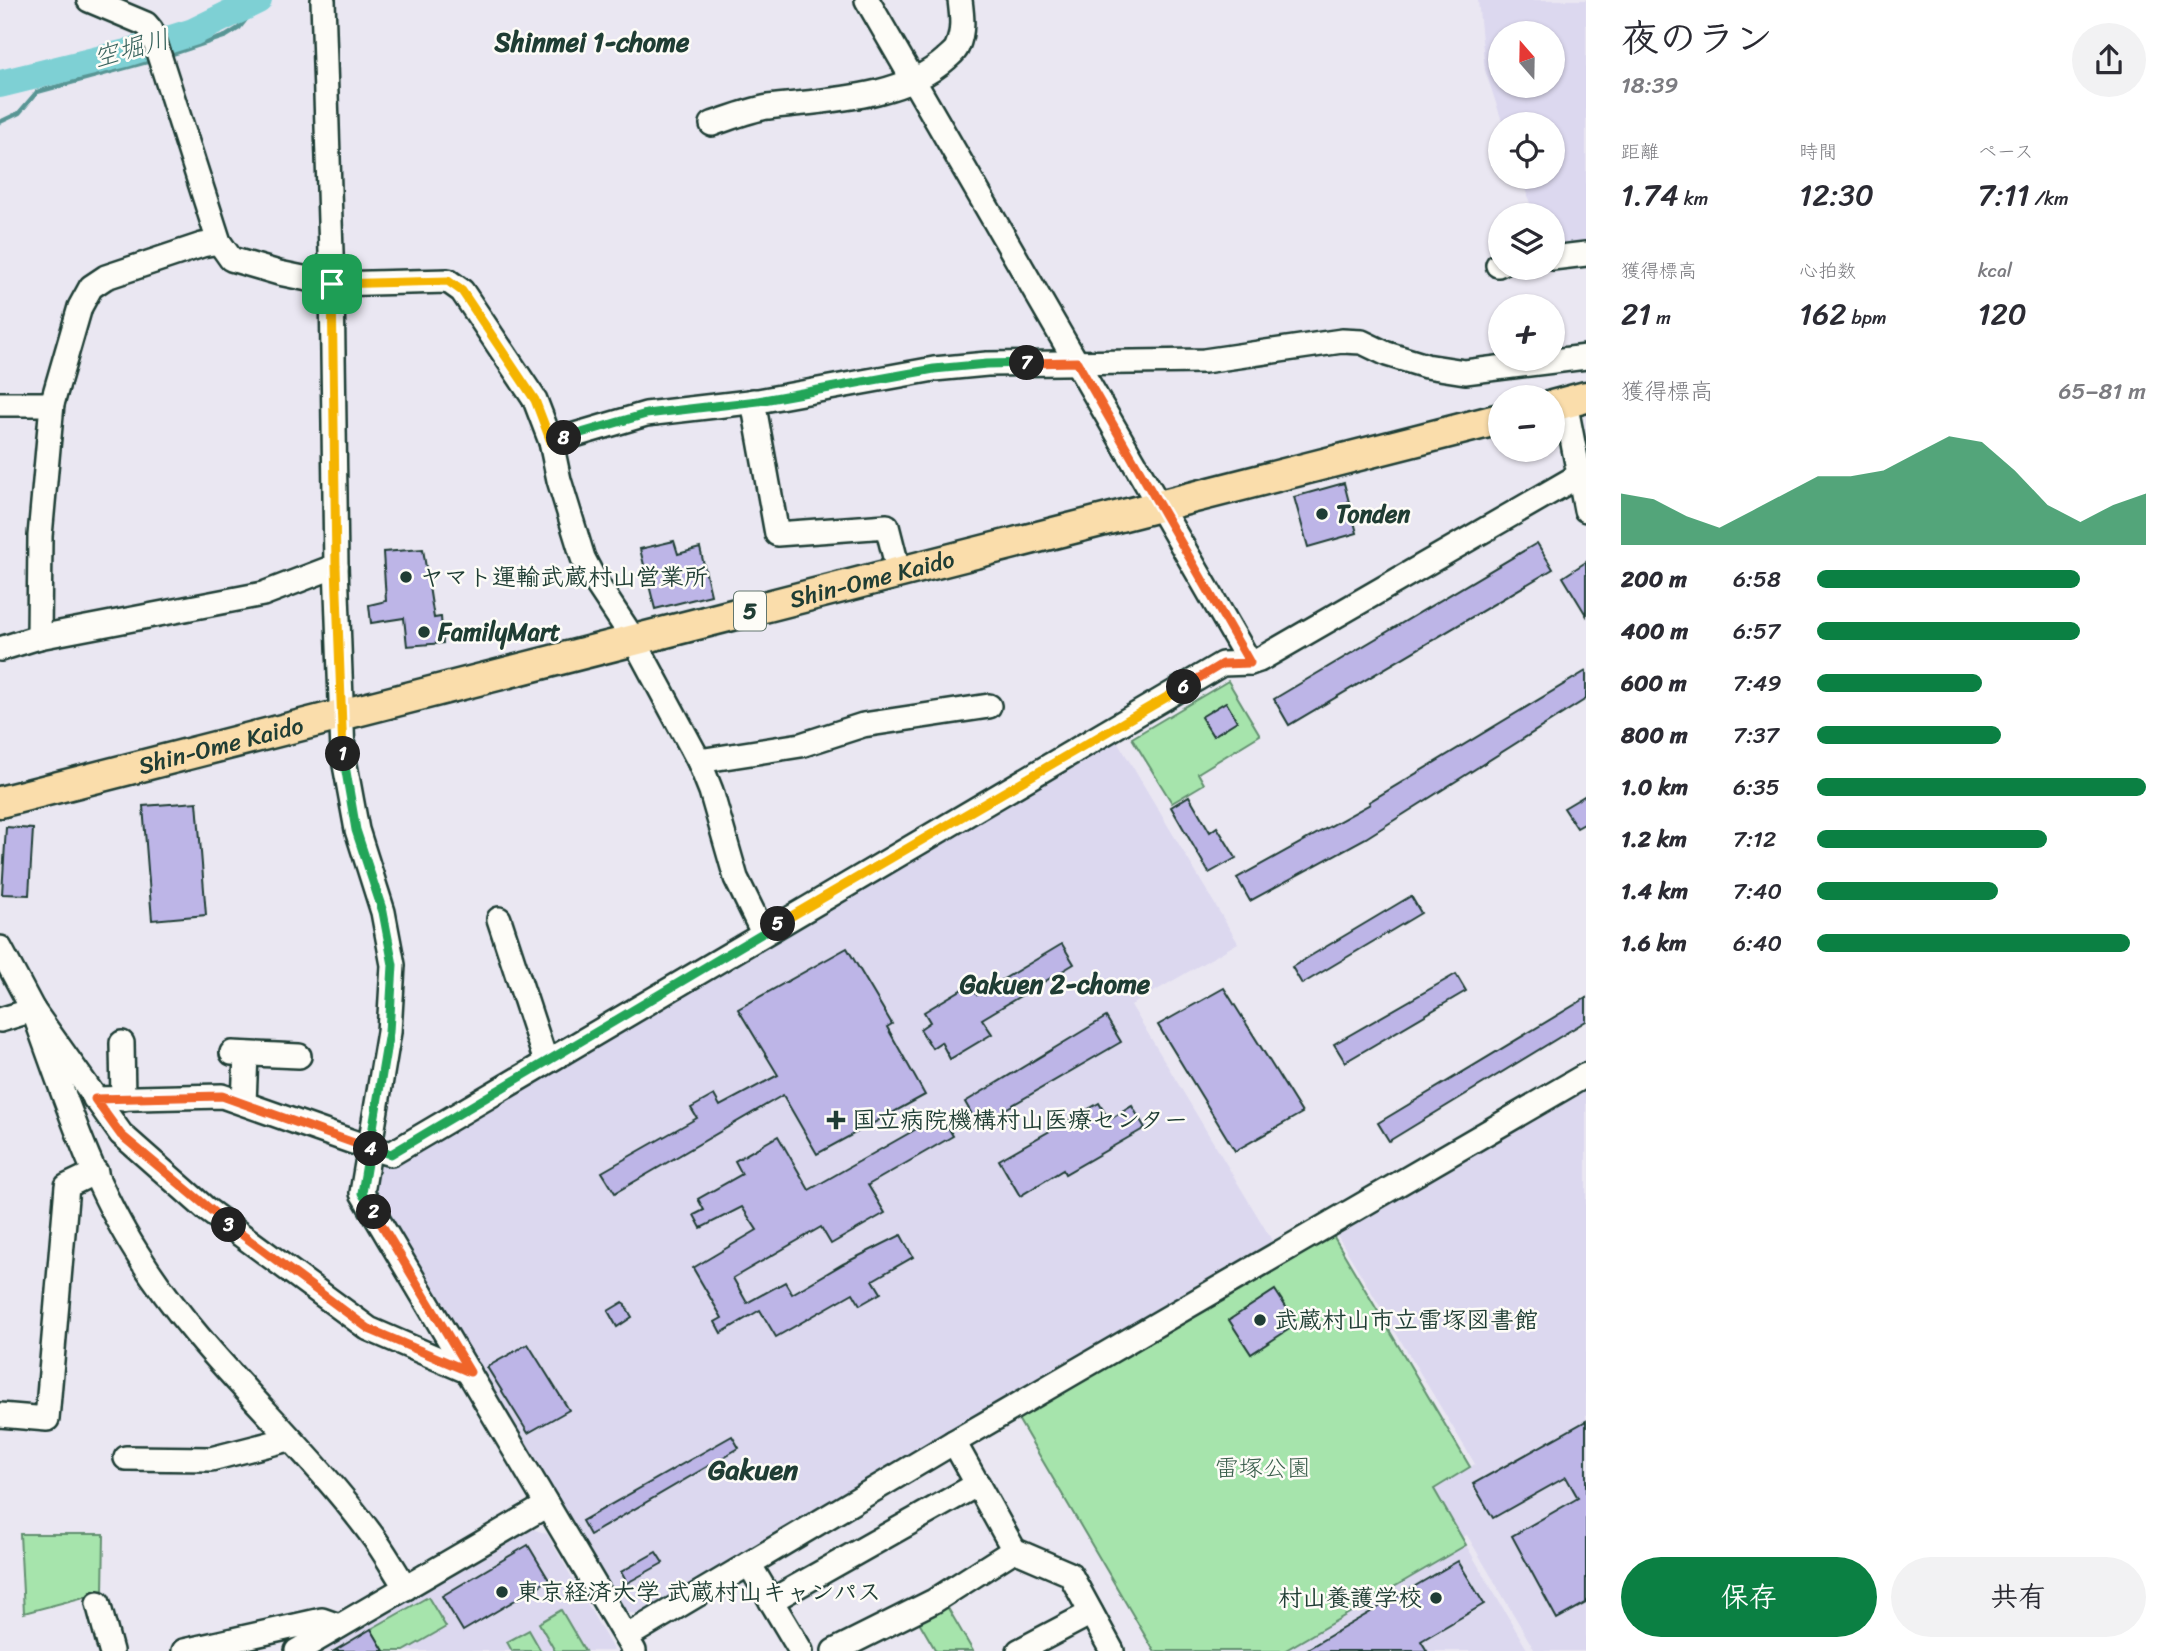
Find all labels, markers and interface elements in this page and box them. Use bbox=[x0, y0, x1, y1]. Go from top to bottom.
text: 夜のラン bbox=[1621, 5, 1773, 72]
water label: 空堀川 bbox=[87, 16, 175, 80]
district label: Shinmei 1-chome bbox=[494, 19, 690, 65]
north arrow bbox=[1488, 21, 1564, 98]
map controls bbox=[1488, 21, 1565, 462]
button: share bbox=[2072, 23, 2146, 97]
text: 18:39 bbox=[1621, 65, 1678, 106]
button: locate bbox=[1488, 112, 1565, 189]
text: 距離 bbox=[1621, 135, 1659, 168]
text: 時間 bbox=[1799, 135, 1837, 168]
text: ペース bbox=[1978, 135, 2034, 168]
text: 1.74 bbox=[1621, 168, 1679, 222]
text: 12:30 bbox=[1799, 168, 1874, 222]
text: 7:11 bbox=[1978, 168, 2030, 222]
text: km bbox=[1679, 182, 1708, 215]
text: /km bbox=[2030, 182, 2069, 215]
button: layers bbox=[1488, 203, 1565, 280]
pin bbox=[302, 254, 362, 314]
text: 獲得標高 bbox=[1621, 254, 1697, 287]
text: 心拍数 bbox=[1799, 254, 1856, 287]
text: kcal bbox=[1978, 254, 2012, 287]
icon: arrive bbox=[313, 265, 351, 303]
text: 21 bbox=[1621, 287, 1651, 341]
text: 162 bbox=[1799, 287, 1847, 341]
text: 120 bbox=[1978, 287, 2027, 341]
button: + bbox=[1488, 294, 1565, 371]
text: m bbox=[1651, 301, 1671, 334]
text: bpm bbox=[1847, 301, 1887, 334]
pin: 7 bbox=[1010, 346, 1044, 380]
text: 7 bbox=[1021, 346, 1032, 379]
text: 獲得標高 bbox=[1621, 371, 1713, 412]
text: 65–81 m bbox=[2058, 371, 2146, 412]
button: − bbox=[1488, 385, 1565, 462]
pin: 8 bbox=[546, 420, 582, 456]
text: 8 bbox=[558, 421, 569, 454]
place label: Tonden bbox=[1336, 493, 1410, 535]
marker: Tonden bbox=[1314, 506, 1330, 522]
street label: Shin-Ome Kaido bbox=[785, 538, 959, 621]
place label: ヤマト運輸武蔵村山営業所 bbox=[420, 556, 708, 598]
text: 200 m bbox=[1621, 559, 1687, 600]
text: 6:58 bbox=[1733, 559, 1781, 600]
marker: ヤマト運輸武蔵村山営業所 bbox=[398, 569, 414, 585]
road number: 5 bbox=[734, 592, 766, 631]
place label: FamilyMart bbox=[437, 611, 561, 653]
text: 400 m bbox=[1621, 611, 1688, 652]
text: 6:57 bbox=[1733, 611, 1780, 652]
marker: FamilyMart bbox=[416, 624, 432, 640]
text: 600 m bbox=[1621, 663, 1687, 704]
text: 7:49 bbox=[1733, 663, 1782, 704]
pin: 6 bbox=[1166, 670, 1202, 704]
text: 6 bbox=[1178, 670, 1189, 703]
street label: Shin-Ome Kaido bbox=[134, 704, 308, 787]
text: 800 m bbox=[1621, 715, 1688, 756]
text: 7:37 bbox=[1733, 715, 1779, 756]
pin: 1 bbox=[326, 736, 360, 772]
text: 1 bbox=[338, 737, 347, 770]
text: 1.0 km bbox=[1621, 767, 1688, 808]
text: 6:35 bbox=[1733, 767, 1780, 808]
text: 1.2 km bbox=[1621, 819, 1687, 860]
text: 7:12 bbox=[1733, 819, 1776, 860]
text: 1.4 km bbox=[1621, 871, 1688, 912]
text: 7:40 bbox=[1733, 871, 1782, 912]
pin: 5 bbox=[760, 906, 796, 942]
text: 5 bbox=[772, 907, 783, 940]
text: 1.6 km bbox=[1621, 923, 1687, 964]
text: 6:40 bbox=[1733, 923, 1782, 964]
district label: Gakuen 2-chome bbox=[960, 961, 1151, 1007]
place label: 国立病院機構村山医療センター bbox=[852, 1099, 1188, 1141]
marker: 国立病院機構村山医療センター bbox=[826, 1110, 846, 1130]
pin: 4 bbox=[354, 1132, 388, 1166]
text: 4 bbox=[365, 1132, 376, 1165]
pin: 2 bbox=[356, 1194, 392, 1230]
text: 2 bbox=[368, 1195, 379, 1228]
pin: 3 bbox=[212, 1208, 246, 1242]
text: 3 bbox=[223, 1208, 234, 1241]
place label: 武蔵村山市立雷塚図書館 bbox=[1274, 1299, 1538, 1341]
marker: 武蔵村山市立雷塚図書館 bbox=[1252, 1312, 1268, 1328]
district label: Gakuen bbox=[708, 1445, 799, 1494]
park label: 雷塚公園 bbox=[1215, 1447, 1311, 1489]
button: 保存 bbox=[1621, 1557, 1877, 1637]
button: 共有 bbox=[1891, 1557, 2146, 1637]
place label: 東京経済大学 武蔵村山キャンパス bbox=[516, 1571, 881, 1613]
place label: 村山養護学校 bbox=[1278, 1577, 1422, 1619]
marker: 東京経済大学 武蔵村山キャンパス bbox=[494, 1584, 510, 1600]
marker: 村山養護学校 bbox=[1428, 1590, 1444, 1606]

